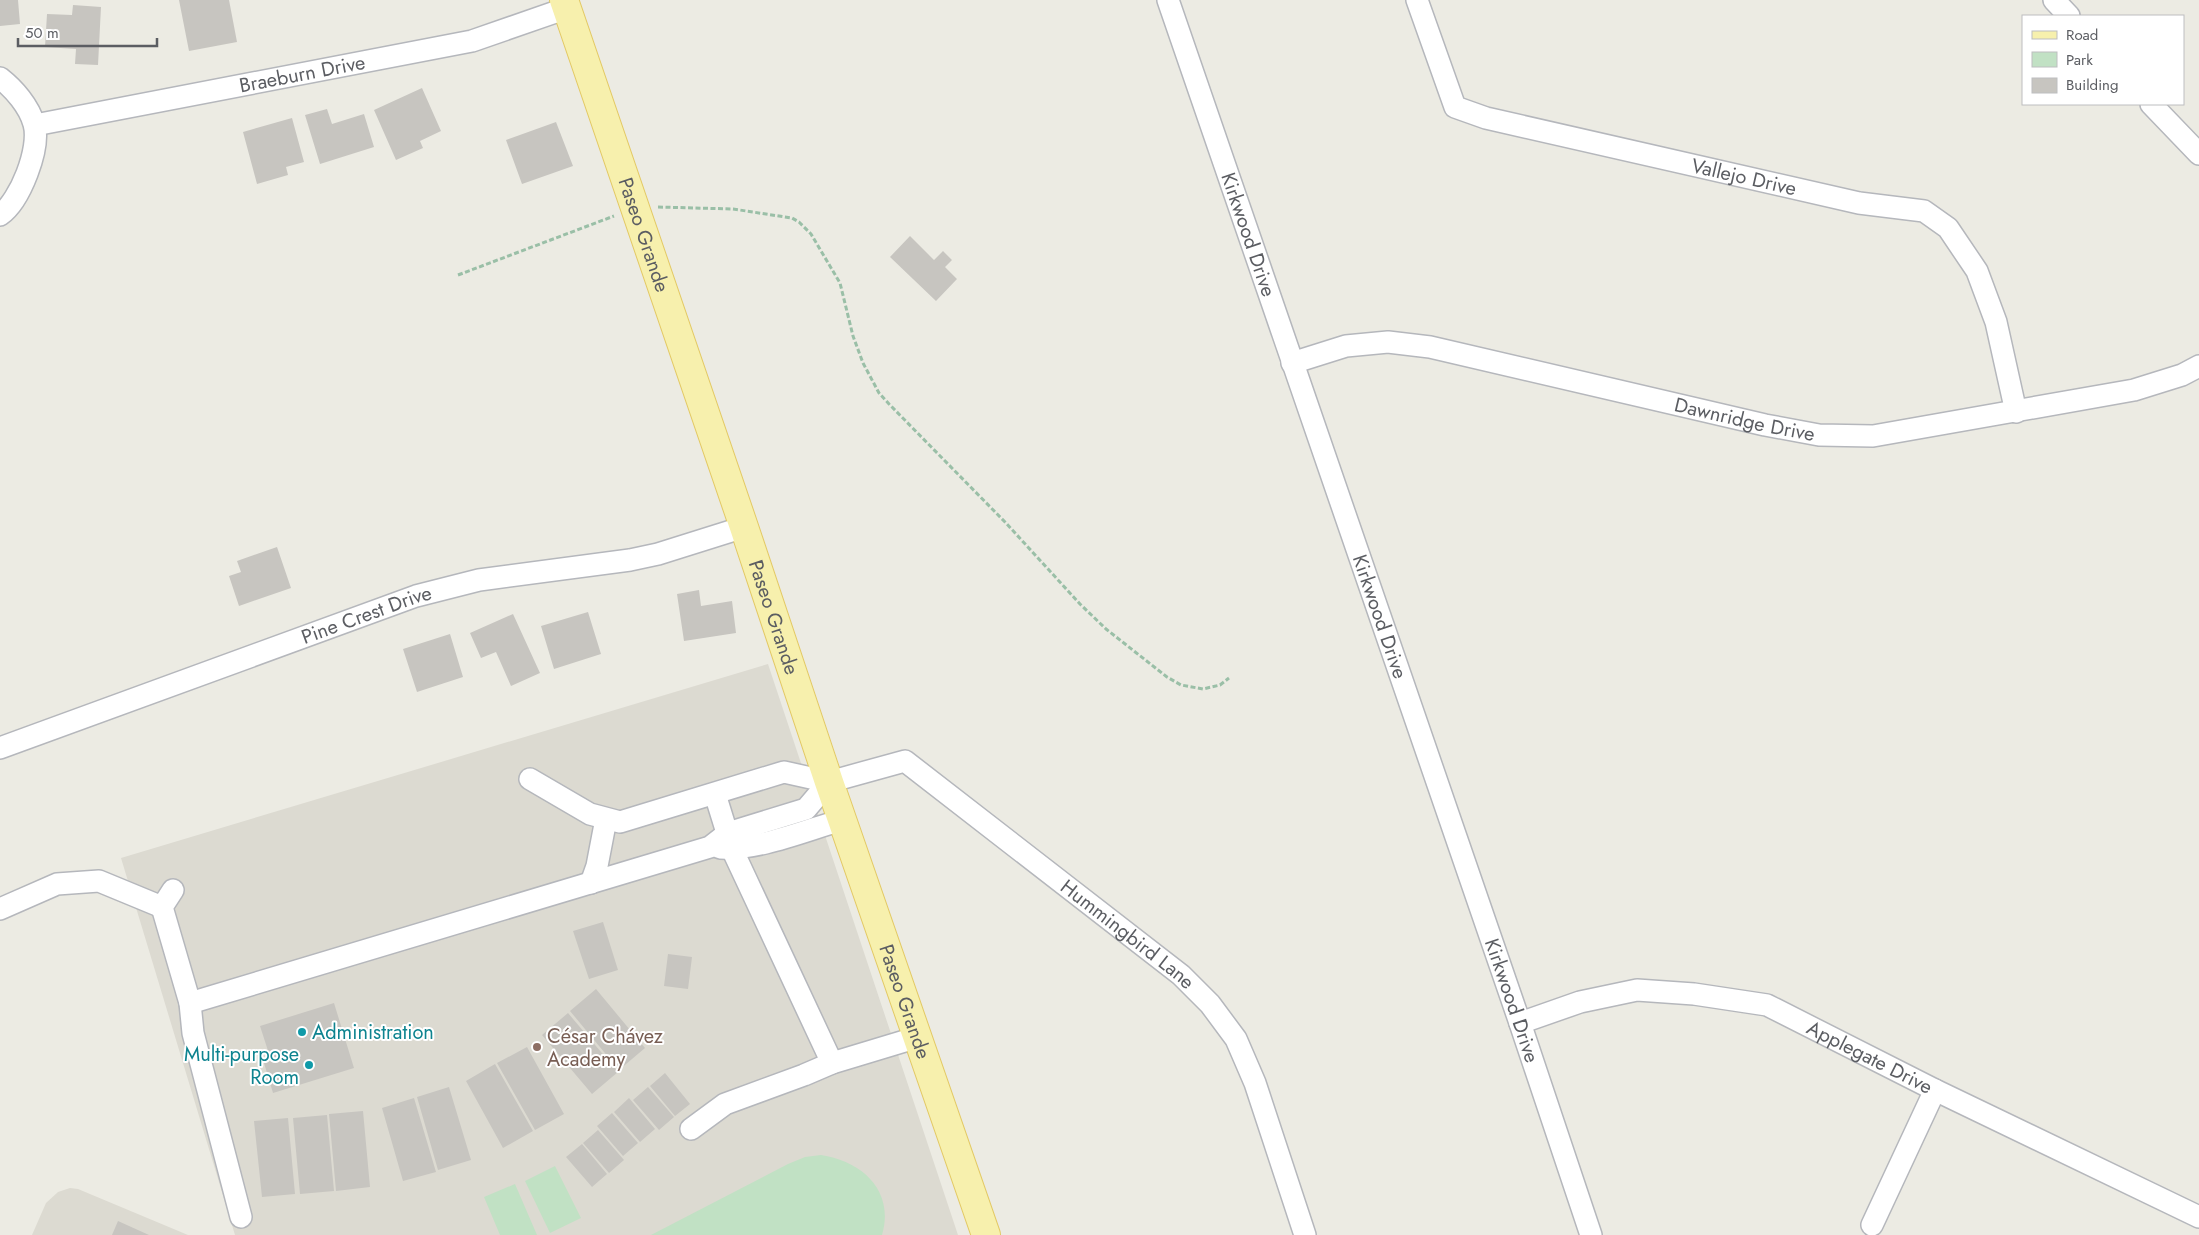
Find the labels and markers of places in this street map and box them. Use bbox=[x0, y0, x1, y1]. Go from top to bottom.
place label: Administration bbox=[312, 1018, 434, 1047]
place label: César Chávez Academy bbox=[547, 1022, 663, 1074]
marker: Administration bbox=[296, 1026, 308, 1038]
place label: Multi-purpose Room bbox=[184, 1040, 299, 1092]
marker: César Chávez Academy bbox=[531, 1041, 543, 1053]
marker: Multi-purpose Room bbox=[303, 1059, 315, 1071]

